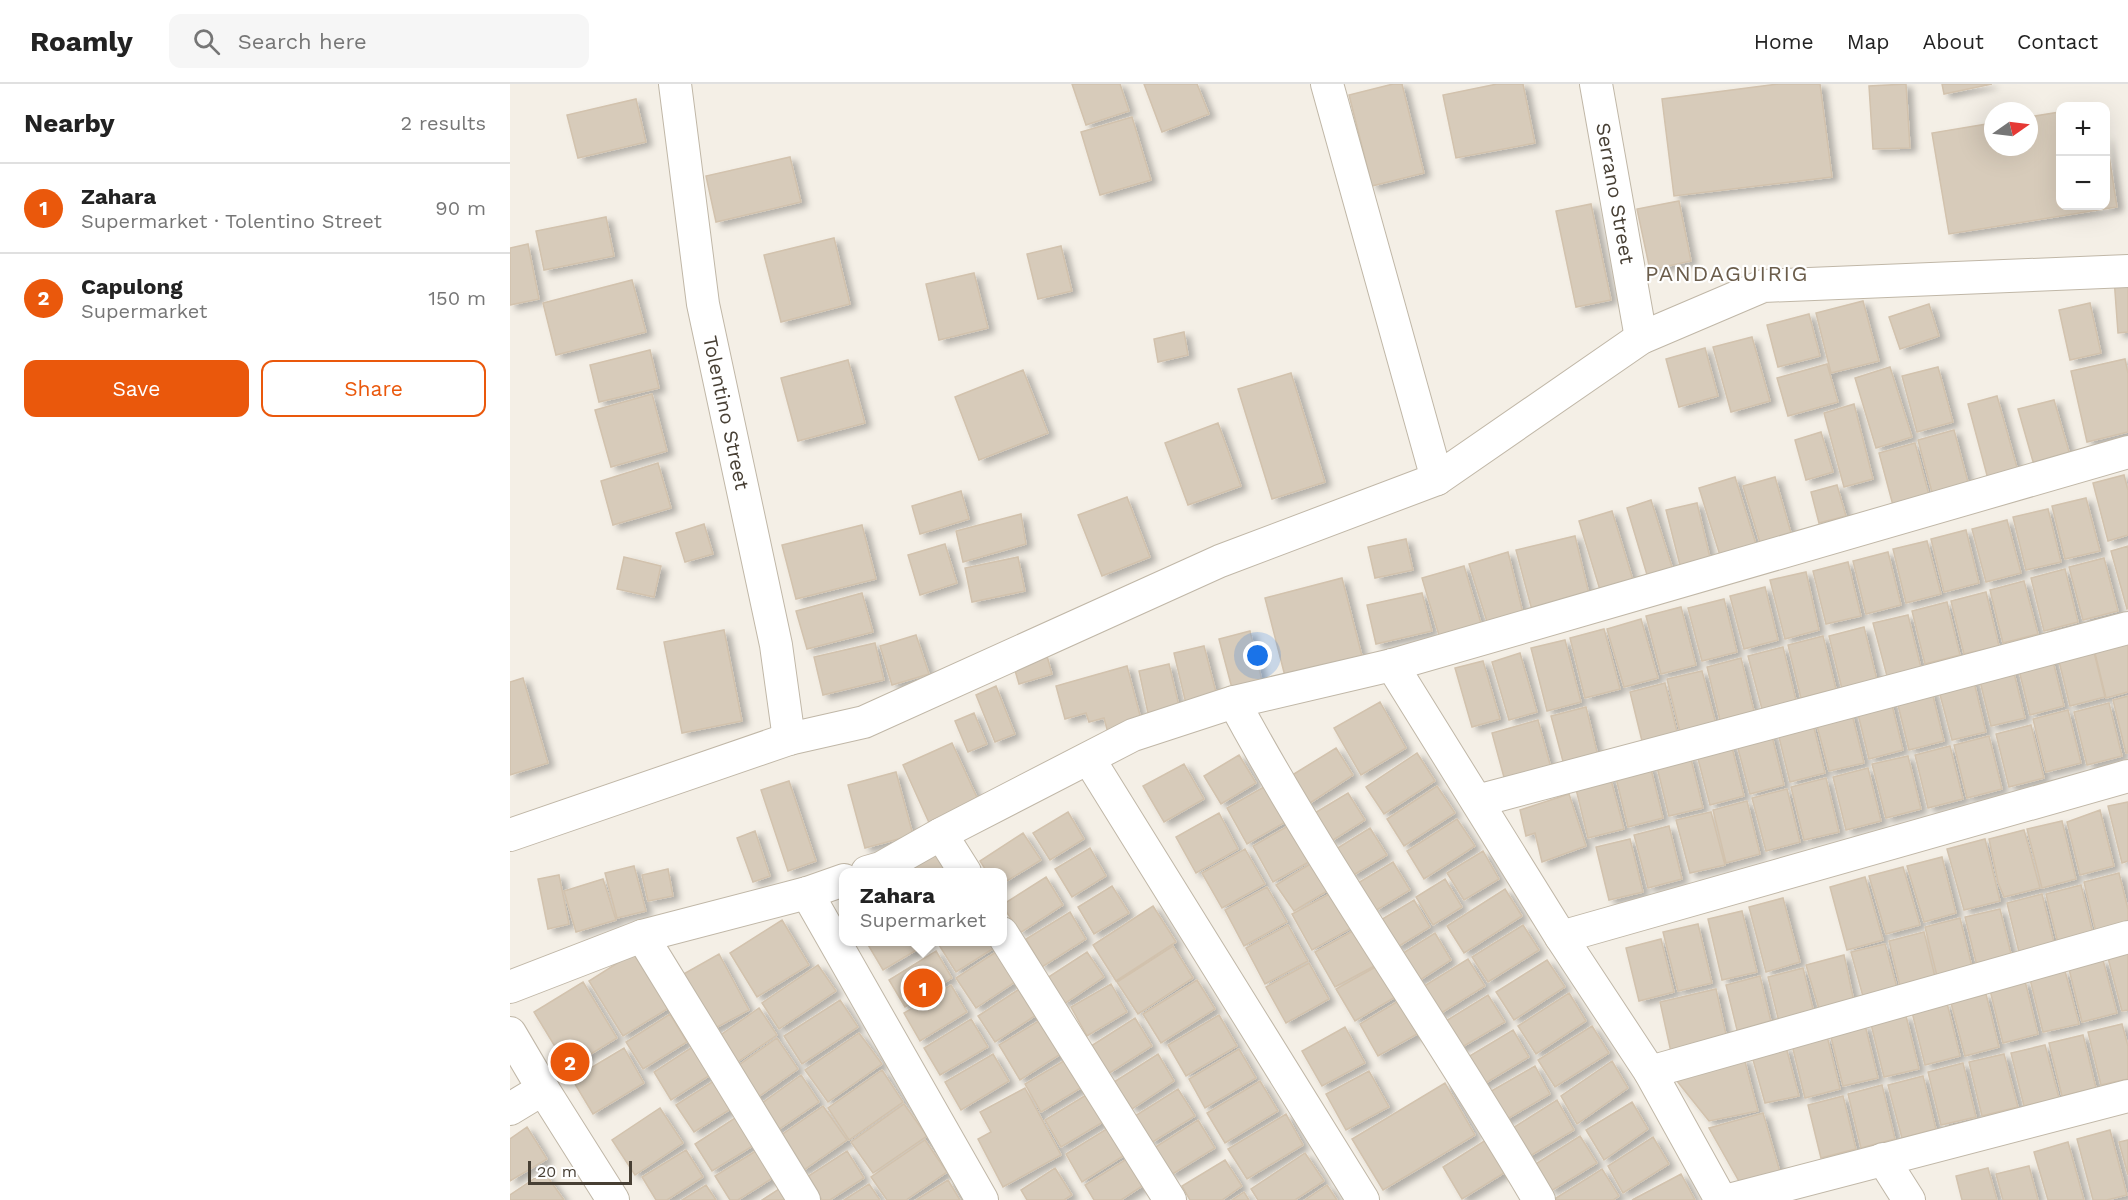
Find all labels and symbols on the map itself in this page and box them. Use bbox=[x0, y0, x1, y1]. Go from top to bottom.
north arrow bbox=[1984, 102, 2038, 156]
street label: Serrano Street bbox=[1591, 121, 1640, 267]
district label: PANDAGUIRIG bbox=[1645, 261, 1809, 286]
street label: Tolentino Street bbox=[698, 333, 755, 493]
your location bbox=[1243, 641, 1272, 670]
pin: 1 bbox=[904, 966, 942, 1010]
pin: 2 bbox=[550, 1040, 590, 1084]
scale bar bbox=[528, 1158, 632, 1186]

